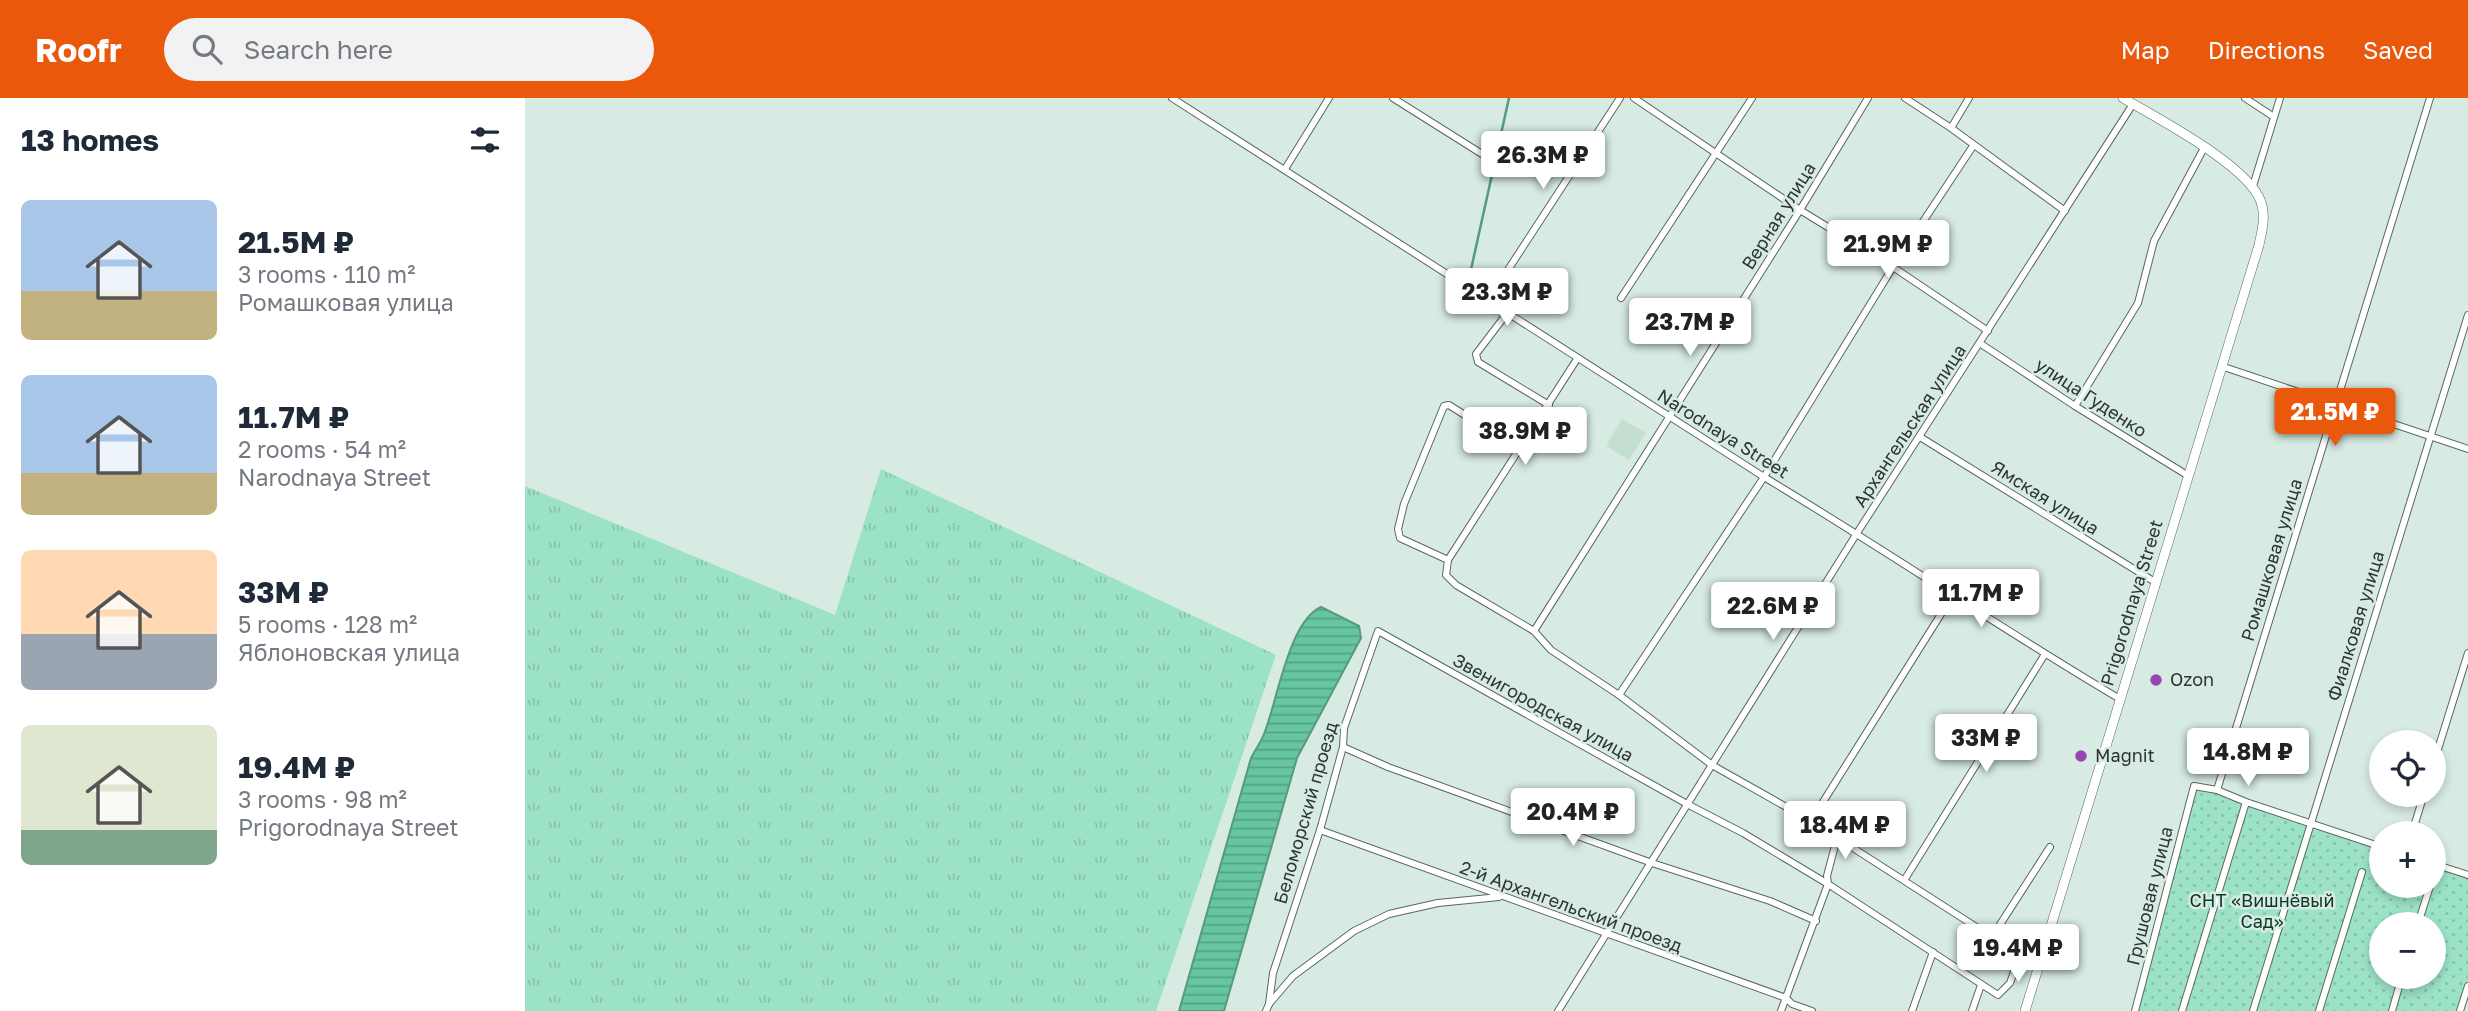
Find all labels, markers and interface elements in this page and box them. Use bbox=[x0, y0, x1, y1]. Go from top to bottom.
search box bbox=[164, 18, 654, 81]
text: Roofr bbox=[35, 30, 122, 69]
icon: search bbox=[188, 30, 226, 68]
text: Search here bbox=[244, 34, 393, 65]
text: Map bbox=[2121, 35, 2170, 64]
text: Directions bbox=[2208, 35, 2325, 64]
text: Saved bbox=[2363, 35, 2433, 64]
icon: filters bbox=[466, 121, 504, 159]
text: 13 homes bbox=[21, 122, 159, 158]
pin: 26.3M ₽ bbox=[1478, 132, 1608, 191]
text: 26.3M ₽ bbox=[1497, 140, 1589, 168]
street label: Верная улица bbox=[1736, 158, 1820, 273]
pin: 21.9M ₽ bbox=[1823, 220, 1953, 280]
text: 21.5M ₽ bbox=[238, 224, 354, 260]
icon: home bbox=[77, 228, 161, 312]
text: 21.9M ₽ bbox=[1843, 229, 1933, 257]
text: 3 rooms · 110 m² bbox=[238, 260, 415, 288]
pin: 23.3M ₽ bbox=[1442, 268, 1572, 328]
text: 23.3M ₽ bbox=[1461, 277, 1553, 305]
text: Ромашковая улица bbox=[238, 288, 454, 316]
pin: 23.7M ₽ bbox=[1625, 299, 1755, 358]
text: 23.7M ₽ bbox=[1645, 307, 1735, 335]
street label: Архангельская улица bbox=[1848, 340, 1970, 511]
street label: улица Гуденко bbox=[2032, 353, 2151, 441]
street label: Narodnaya Street bbox=[1654, 384, 1793, 482]
pin: 21.5M ₽ bbox=[2270, 388, 2400, 448]
text: 21.5M ₽ bbox=[2290, 397, 2380, 425]
text: 11.7M ₽ bbox=[238, 399, 349, 435]
icon: home bbox=[77, 403, 161, 487]
pin: 38.9M ₽ bbox=[1460, 408, 1590, 467]
text: 38.9M ₽ bbox=[1479, 416, 1571, 444]
text: 2 rooms · 54 m² bbox=[238, 435, 406, 463]
street label: Ямская улица bbox=[1988, 455, 2103, 539]
text: Narodnaya Street bbox=[238, 463, 431, 491]
street label: Ромашковая улица bbox=[2236, 476, 2306, 644]
street label: Prigorodnaya Street bbox=[2095, 517, 2167, 688]
street label: Фиалковая улица bbox=[2322, 548, 2388, 703]
pin: 11.7M ₽ bbox=[1916, 570, 2046, 629]
text: 33M ₽ bbox=[238, 574, 329, 610]
icon: home bbox=[77, 578, 161, 662]
text: 11.7M ₽ bbox=[1938, 578, 2024, 606]
pin: 22.6M ₽ bbox=[1708, 582, 1838, 642]
text: 22.6M ₽ bbox=[1727, 591, 1819, 619]
text: 5 rooms · 128 m² bbox=[238, 610, 417, 638]
text: Яблоновская улица bbox=[238, 638, 460, 666]
street label: Звенигородская улица bbox=[1449, 648, 1638, 766]
place label: Ozon bbox=[2170, 668, 2214, 690]
marker: Ozon bbox=[2148, 672, 2164, 688]
pin: 33M ₽ bbox=[1937, 714, 2035, 774]
street label: Беломорский проезд bbox=[1268, 719, 1342, 906]
text: 33M ₽ bbox=[1951, 723, 2021, 751]
pin: 14.8M ₽ bbox=[2183, 728, 2313, 788]
map controls bbox=[2369, 730, 2446, 989]
button: locate bbox=[2369, 730, 2446, 807]
text: 14.8M ₽ bbox=[2203, 737, 2293, 765]
place label: Magnit bbox=[2095, 744, 2155, 766]
marker: Magnit bbox=[2073, 748, 2089, 764]
text: 19.4M ₽ bbox=[238, 749, 355, 785]
icon: home bbox=[77, 753, 161, 837]
text: 3 rooms · 98 m² bbox=[238, 785, 407, 813]
pin: 20.4M ₽ bbox=[1508, 788, 1638, 848]
text: 20.4M ₽ bbox=[1527, 797, 1619, 825]
pin: 18.4M ₽ bbox=[1780, 802, 1910, 861]
text: 18.4M ₽ bbox=[1800, 810, 1890, 838]
text: Prigorodnaya Street bbox=[238, 813, 459, 841]
button: + bbox=[2369, 821, 2446, 898]
street label: Грушовая улица bbox=[2121, 824, 2177, 967]
street label: 2-й Архангельский проезд bbox=[1457, 856, 1686, 957]
park label: СНТ «Вишнёвый Cад» bbox=[2190, 889, 2334, 932]
button: − bbox=[2369, 912, 2446, 989]
pin: 19.4M ₽ bbox=[1953, 924, 2083, 984]
text: 19.4M ₽ bbox=[1973, 933, 2063, 961]

